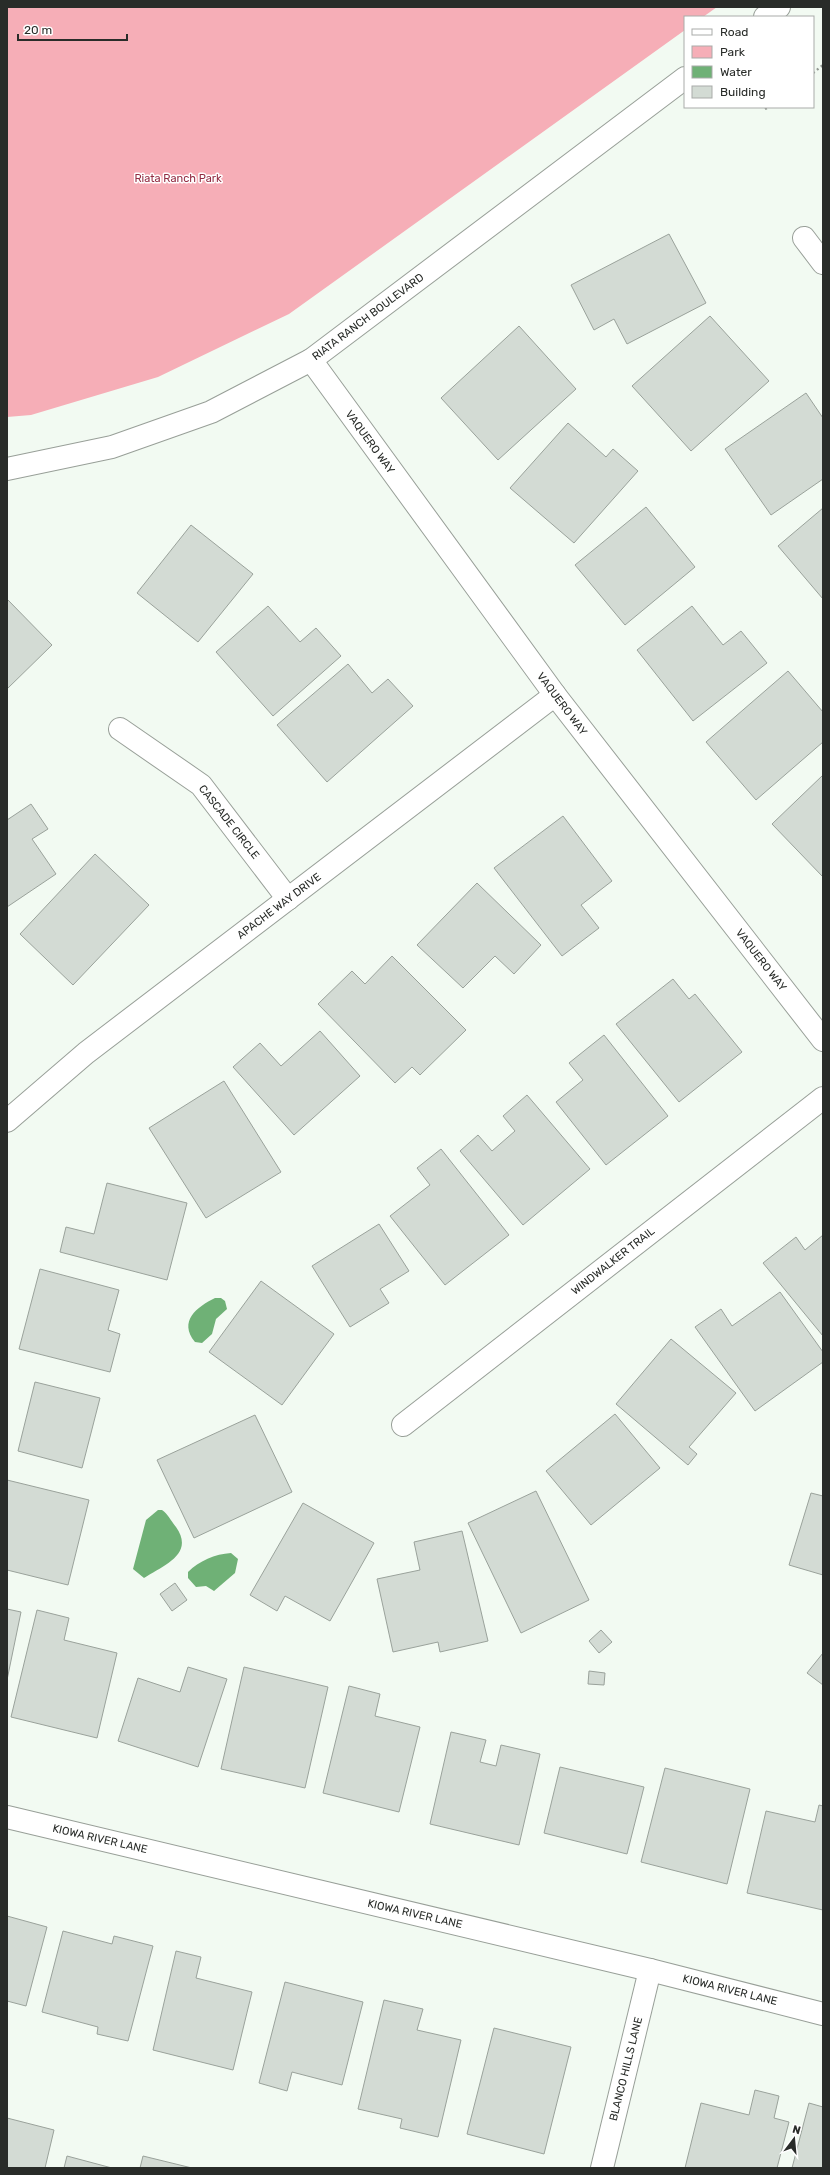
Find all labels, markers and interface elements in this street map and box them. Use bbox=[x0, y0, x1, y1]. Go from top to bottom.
scale bar bbox=[18, 16, 127, 42]
legend bbox=[684, 16, 814, 108]
text: 20 m bbox=[24, 23, 52, 37]
text: Road bbox=[720, 25, 748, 39]
text: Park bbox=[720, 45, 746, 59]
text: Water bbox=[720, 65, 752, 79]
text: Building bbox=[720, 85, 766, 99]
park label: Riata Ranch Park bbox=[134, 172, 222, 185]
street label: RIATA RANCH BOULEVARD bbox=[310, 271, 426, 363]
street label: VAQUERO WAY bbox=[343, 408, 397, 476]
street label: VAQUERO WAY bbox=[534, 670, 590, 738]
street label: CASCADE CIRCLE bbox=[196, 782, 262, 862]
street label: APACHE WAY DRIVE bbox=[234, 870, 324, 942]
street label: VAQUERO WAY bbox=[733, 926, 789, 994]
street label: WINDWALKER TRAIL bbox=[569, 1224, 657, 1298]
street label: KIOWA RIVER LANE bbox=[51, 1822, 149, 1856]
street label: KIOWA RIVER LANE bbox=[366, 1897, 464, 1931]
street label: KIOWA RIVER LANE bbox=[681, 1972, 779, 2008]
street label: BLANCO HILLS LANE bbox=[607, 2015, 645, 2122]
north arrow bbox=[774, 2119, 814, 2159]
text: N bbox=[791, 2123, 802, 2137]

